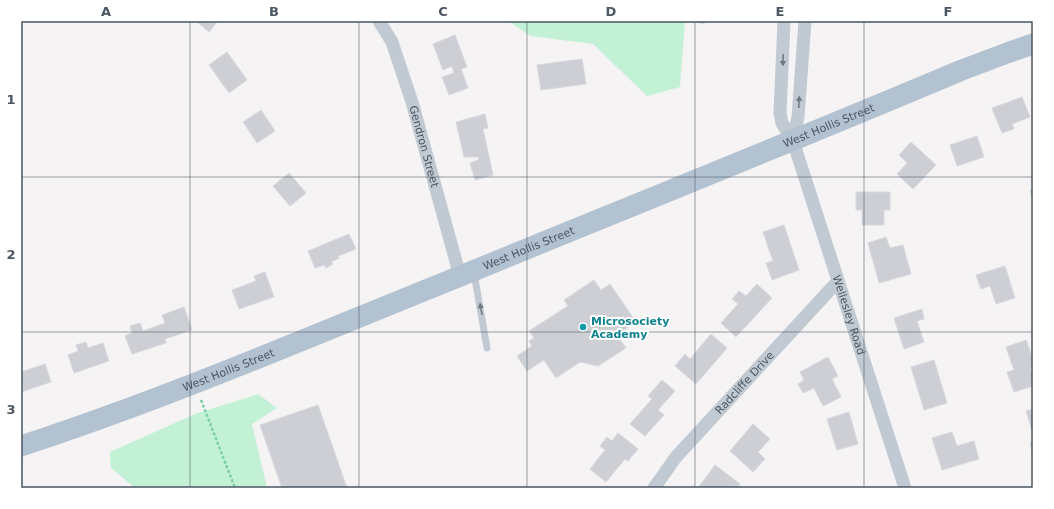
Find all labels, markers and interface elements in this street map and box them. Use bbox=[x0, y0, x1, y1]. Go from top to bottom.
text: A bbox=[101, 4, 111, 19]
text: B bbox=[269, 4, 279, 19]
text: C bbox=[438, 4, 448, 19]
text: D bbox=[606, 4, 617, 19]
text: E bbox=[776, 4, 784, 19]
text: F bbox=[944, 4, 952, 19]
one-way arrow bbox=[780, 54, 786, 67]
text: 1 bbox=[6, 92, 16, 107]
one-way arrow bbox=[795, 96, 802, 108]
street label: West Hollis Street bbox=[781, 101, 877, 151]
street label: Gendron Street bbox=[406, 104, 441, 190]
street label: West Hollis Street bbox=[481, 224, 577, 273]
text: 2 bbox=[6, 247, 16, 262]
street label: Wellesley Road bbox=[830, 273, 868, 357]
one-way arrow bbox=[477, 303, 483, 315]
place label: Microsociety Academy bbox=[591, 315, 670, 341]
marker: Microsociety Academy bbox=[578, 322, 588, 332]
street label: West Hollis Street bbox=[181, 346, 277, 394]
street label: Radcliffe Drive bbox=[713, 349, 777, 417]
text: 3 bbox=[6, 402, 16, 417]

